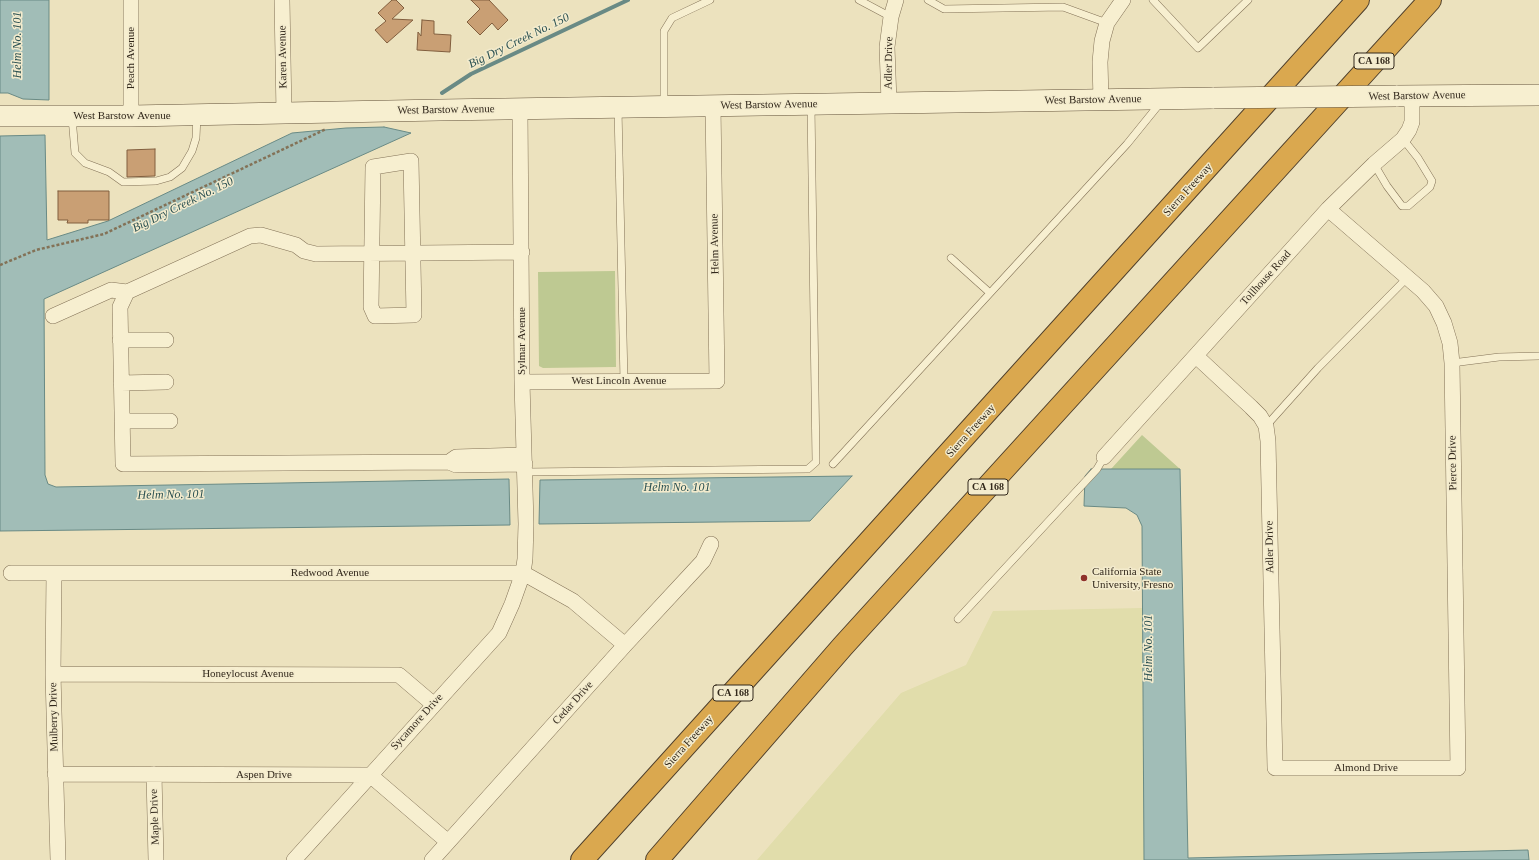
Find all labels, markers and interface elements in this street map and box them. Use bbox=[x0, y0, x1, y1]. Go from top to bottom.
water label: Big Dry Creek No. 150 bbox=[466, 10, 572, 72]
water label: Helm No. 101 bbox=[11, 12, 25, 78]
street label: Karen Avenue bbox=[276, 25, 290, 89]
street label: Peach Avenue bbox=[124, 27, 138, 89]
street label: Adler Drive bbox=[882, 36, 896, 90]
road number: CA 168 bbox=[1354, 53, 1394, 69]
street label: West Barstow Avenue bbox=[1368, 89, 1466, 103]
street label: West Barstow Avenue bbox=[1044, 93, 1142, 107]
street label: West Barstow Avenue bbox=[720, 98, 818, 112]
street label: West Barstow Avenue bbox=[397, 103, 495, 117]
street label: West Barstow Avenue bbox=[73, 109, 171, 123]
street label: Sierra Freeway bbox=[1161, 161, 1215, 219]
water label: Big Dry Creek No. 150 bbox=[130, 174, 236, 236]
street label: Helm Avenue bbox=[708, 214, 722, 274]
street label: Tollhouse Road bbox=[1238, 248, 1294, 308]
street label: Sylmar Avenue bbox=[515, 307, 529, 375]
street label: West Lincoln Avenue bbox=[572, 374, 666, 388]
street label: Sierra Freeway bbox=[944, 402, 998, 460]
street label: Pierce Drive bbox=[1446, 435, 1460, 491]
road number: CA 168 bbox=[968, 479, 1008, 495]
water label: Helm No. 101 bbox=[644, 481, 710, 495]
water label: Helm No. 101 bbox=[137, 487, 205, 503]
street label: Adler Drive bbox=[1263, 520, 1277, 574]
place label: California State University, Fresno bbox=[1092, 565, 1173, 591]
street label: Redwood Avenue bbox=[291, 566, 369, 580]
marker: California State University, Fresno bbox=[1079, 573, 1089, 583]
water label: Helm No. 101 bbox=[1142, 615, 1156, 681]
street label: Honeylocust Avenue bbox=[202, 667, 294, 681]
street label: Cedar Drive bbox=[550, 678, 596, 728]
street label: Mulberry Drive bbox=[47, 682, 61, 752]
road number: CA 168 bbox=[713, 685, 753, 701]
street label: Sycamore Drive bbox=[388, 691, 446, 753]
street label: Sierra Freeway bbox=[662, 713, 716, 771]
street label: Almond Drive bbox=[1334, 761, 1398, 775]
street label: Aspen Drive bbox=[236, 768, 292, 782]
street label: Maple Drive bbox=[147, 789, 163, 845]

